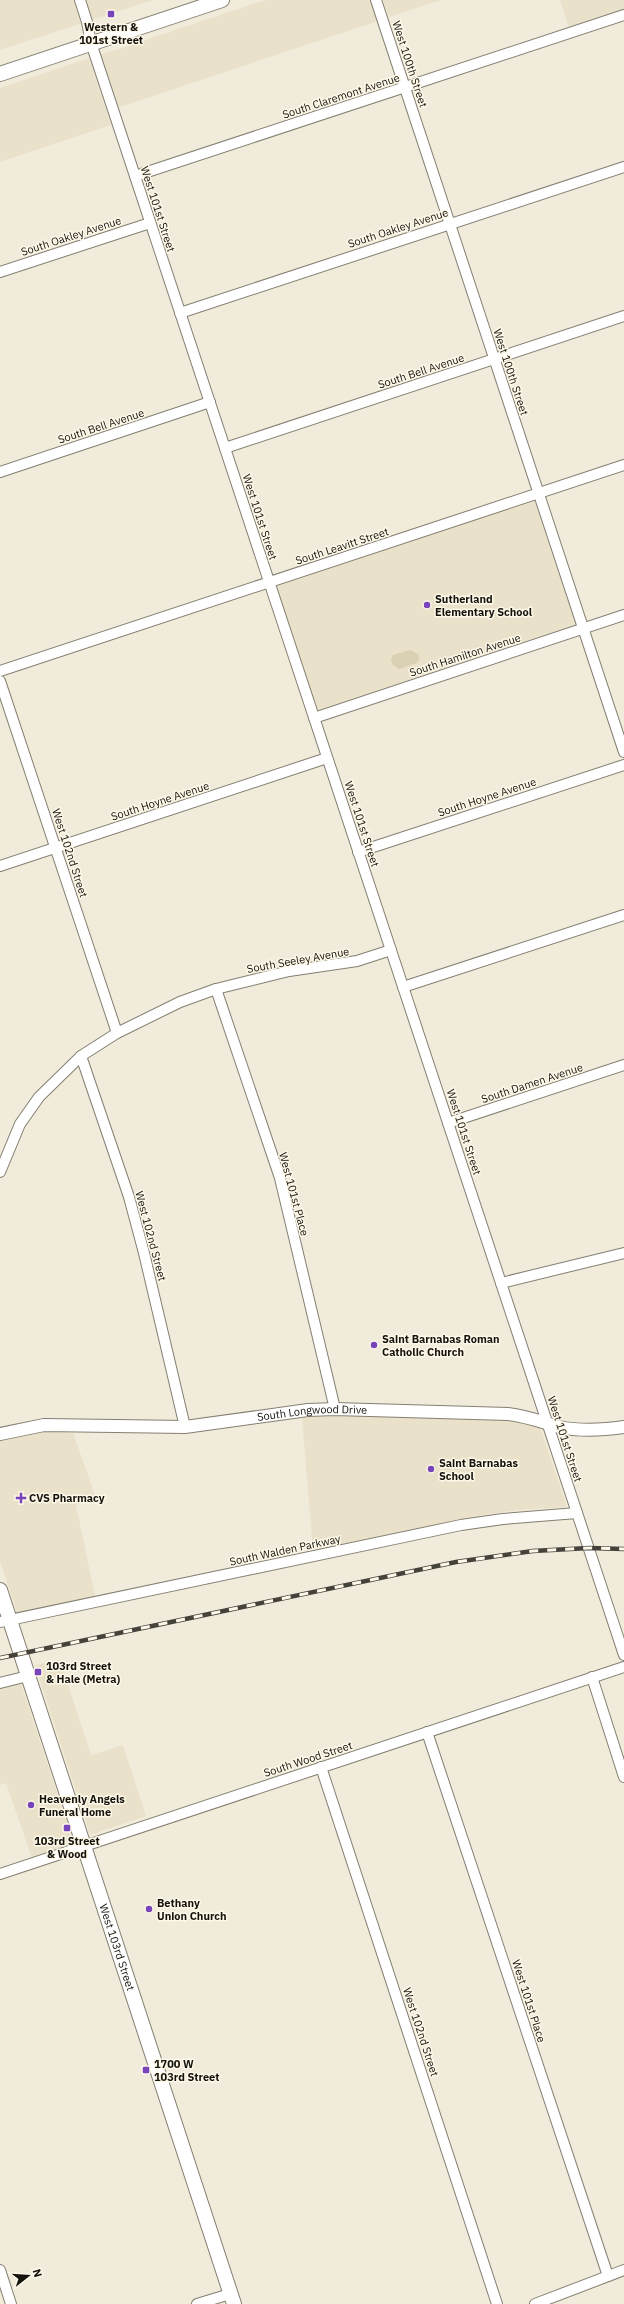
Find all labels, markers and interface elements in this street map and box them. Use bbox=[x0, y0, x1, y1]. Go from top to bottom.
marker: Western & 101st Street bbox=[106, 9, 116, 19]
street label: West 100th Street bbox=[389, 19, 431, 109]
place label: Western & 101st Street bbox=[79, 20, 143, 47]
street label: South Claremont Avenue bbox=[281, 70, 401, 122]
street label: West 101st Street bbox=[138, 164, 178, 254]
street label: South Oakley Avenue bbox=[346, 205, 450, 251]
street label: South Oakley Avenue bbox=[19, 213, 123, 259]
street label: West 100th Street bbox=[490, 327, 532, 417]
street label: South Bell Avenue bbox=[376, 350, 466, 392]
street label: South Bell Avenue bbox=[56, 405, 146, 447]
street label: West 101st Street bbox=[240, 472, 280, 562]
street label: South Leavitt Street bbox=[294, 524, 391, 568]
place label: Sutherland Elementary School bbox=[435, 592, 533, 619]
marker: Sutherland Elementary School bbox=[422, 600, 432, 610]
street label: South Hamilton Avenue bbox=[408, 630, 522, 680]
street label: South Hoyne Avenue bbox=[436, 775, 538, 819]
street label: South Hoyne Avenue bbox=[109, 779, 211, 823]
street label: West 101st Street bbox=[342, 779, 382, 869]
street label: West 102nd Street bbox=[49, 807, 91, 899]
street label: South Seeley Avenue bbox=[246, 944, 350, 976]
street label: South Damen Avenue bbox=[479, 1060, 585, 1106]
street label: West 101st Street bbox=[444, 1087, 484, 1177]
street label: West 101st Place bbox=[276, 1151, 312, 1237]
street label: West 102nd Street bbox=[132, 1189, 170, 1283]
place label: Saint Barnabas Roman Catholic Church bbox=[382, 1332, 500, 1359]
marker: Saint Barnabas Roman Catholic Church bbox=[369, 1340, 379, 1350]
street label: West 101st Street bbox=[545, 1394, 585, 1484]
street label: South Longwood Drive bbox=[256, 1402, 367, 1424]
place label: Saint Barnabas School bbox=[439, 1456, 518, 1483]
marker: Saint Barnabas School bbox=[426, 1464, 436, 1474]
place label: CVS Pharmacy bbox=[29, 1491, 105, 1505]
marker: CVS Pharmacy bbox=[16, 1493, 26, 1503]
street label: South Walden Parkway bbox=[228, 1531, 342, 1569]
place label: 103rd Street & Hale (Metra) bbox=[46, 1659, 121, 1686]
marker: 103rd Street & Hale (Metra) bbox=[33, 1667, 43, 1677]
street label: South Wood Street bbox=[262, 1738, 354, 1780]
place label: Heavenly Angels Funeral Home bbox=[39, 1792, 125, 1819]
marker: Heavenly Angels Funeral Home bbox=[26, 1800, 36, 1810]
marker: 103rd Street & Wood bbox=[62, 1823, 72, 1833]
place label: 103rd Street & Wood bbox=[34, 1834, 100, 1861]
place label: Bethany Union Church bbox=[157, 1896, 227, 1923]
street label: West 103rd Street bbox=[96, 1902, 138, 1993]
marker: Bethany Union Church bbox=[144, 1904, 154, 1914]
street label: West 101st Place bbox=[509, 1958, 549, 2044]
street label: West 102nd Street bbox=[400, 1986, 442, 2078]
place label: 1700 W 103rd Street bbox=[154, 2057, 219, 2084]
marker: 1700 W 103rd Street bbox=[141, 2065, 151, 2075]
north arrow bbox=[8, 2256, 48, 2296]
text: N bbox=[30, 2267, 45, 2279]

